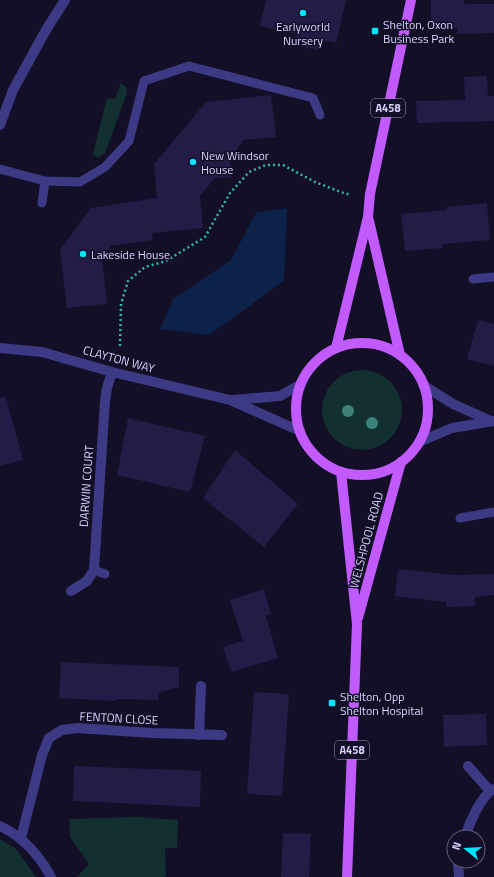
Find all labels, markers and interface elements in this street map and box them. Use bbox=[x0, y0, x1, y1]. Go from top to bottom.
marker: Earlyworld Nursery bbox=[298, 8, 308, 18]
place label: Shelton, Oxon Business Park bbox=[383, 15, 454, 48]
place label: Earlyworld Nursery bbox=[276, 17, 330, 50]
marker: Shelton, Oxon Business Park bbox=[370, 26, 380, 36]
road number: A458 bbox=[371, 99, 405, 117]
place label: New Windsor House bbox=[201, 146, 269, 179]
marker: New Windsor House bbox=[188, 157, 198, 167]
place label: Lakeside House bbox=[91, 245, 170, 264]
marker: Lakeside House bbox=[78, 249, 88, 259]
street label: CLAYTON WAY bbox=[81, 340, 157, 378]
street label: DARWIN COURT bbox=[74, 444, 98, 528]
street label: WELSHPOOL ROAD bbox=[344, 489, 388, 590]
place label: Shelton, Opp Shelton Hospital bbox=[340, 687, 423, 720]
marker: Shelton, Opp Shelton Hospital bbox=[327, 698, 337, 708]
street label: FENTON CLOSE bbox=[79, 706, 159, 730]
road number: A458 bbox=[335, 741, 369, 759]
north arrow bbox=[446, 829, 486, 869]
text: N bbox=[448, 840, 465, 852]

